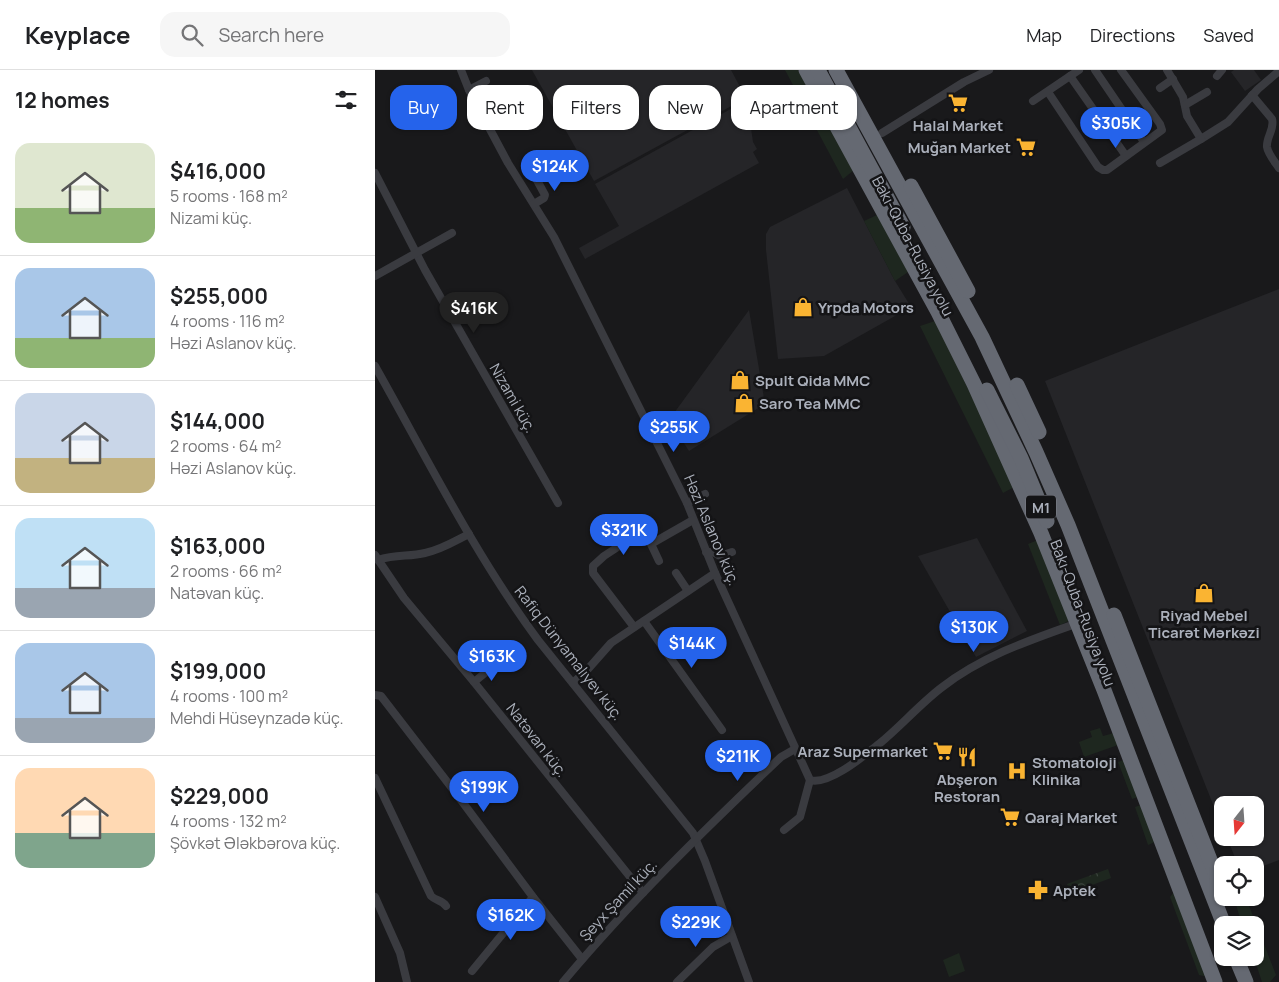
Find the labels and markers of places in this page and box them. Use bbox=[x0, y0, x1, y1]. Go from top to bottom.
supermarket icon: Halal Market bbox=[947, 92, 969, 114]
pin: $305K bbox=[1081, 106, 1151, 149]
place label: Halal Market bbox=[913, 115, 1003, 136]
supermarket icon: Muğan Market bbox=[1015, 136, 1037, 158]
place label: Muğan Market bbox=[908, 137, 1011, 158]
pin: $124K bbox=[520, 150, 590, 192]
pin: $416K bbox=[439, 292, 509, 334]
shop icon: Yrpda Motors bbox=[792, 296, 814, 318]
place label: Yrpda Motors bbox=[818, 297, 914, 318]
shop icon: Spult Qida MMC bbox=[729, 369, 751, 391]
place label: Spult Qida MMC bbox=[755, 370, 870, 391]
shop icon: Saro Tea MMC bbox=[733, 392, 755, 414]
place label: Saro Tea MMC bbox=[759, 393, 861, 414]
pin: $255K bbox=[639, 410, 709, 453]
pin: $321K bbox=[589, 514, 659, 556]
shop icon: Riyad Mebel Ticarət Mərkəzi bbox=[1193, 582, 1215, 604]
place label: Riyad Mebel Ticarət Mərkəzi bbox=[1148, 605, 1260, 643]
pin: $130K bbox=[939, 610, 1009, 653]
pin: $144K bbox=[657, 626, 727, 669]
pin: $163K bbox=[457, 640, 527, 682]
pin: $211K bbox=[703, 740, 773, 782]
supermarket icon: Araz Supermarket bbox=[932, 740, 954, 762]
place label: Araz Supermarket bbox=[797, 741, 928, 762]
restaurant icon: Abşeron Restoran bbox=[956, 746, 978, 768]
place label: Stomatoloji Klinika bbox=[1032, 752, 1117, 790]
hospital icon: Stomatoloji Klinika bbox=[1006, 760, 1028, 782]
place label: Abşeron Restoran bbox=[934, 769, 1000, 807]
pin: $199K bbox=[449, 770, 519, 813]
supermarket icon: Qaraj Market bbox=[999, 806, 1021, 828]
place label: Qaraj Market bbox=[1025, 807, 1118, 828]
pharmacy icon: Aptek bbox=[1027, 879, 1049, 901]
place label: Aptek bbox=[1053, 880, 1096, 901]
pin: $162K bbox=[476, 898, 546, 941]
pin: $229K bbox=[661, 906, 731, 948]

